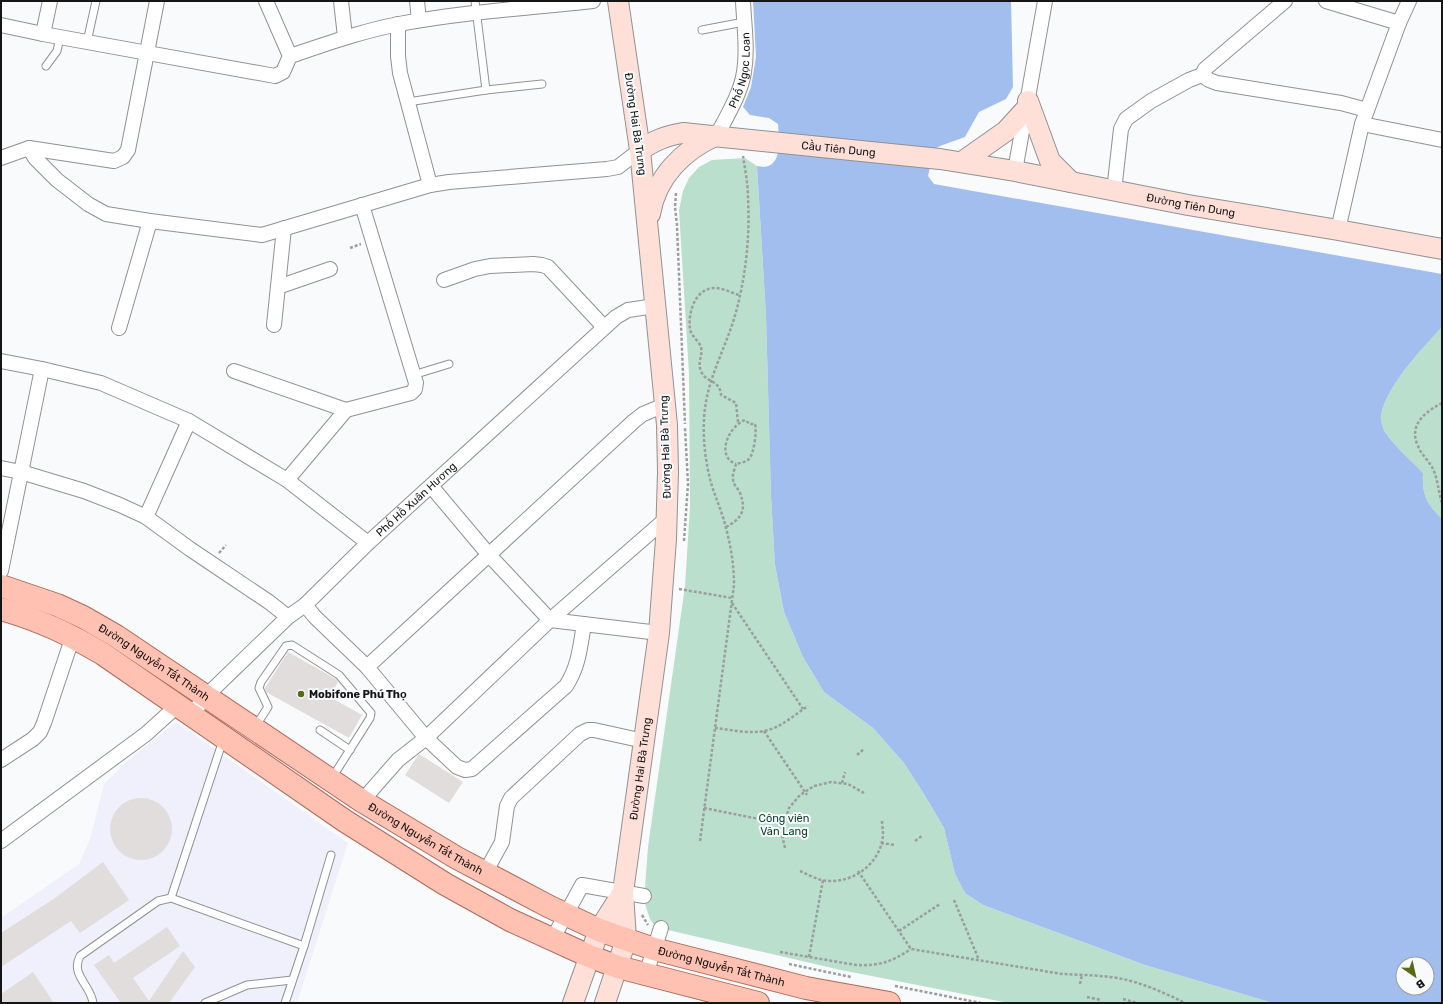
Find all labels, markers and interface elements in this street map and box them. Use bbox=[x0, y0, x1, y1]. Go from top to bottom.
street label: Phố Ngọc Loan bbox=[726, 32, 753, 110]
street label: Đường Hai Bà Trưng bbox=[622, 72, 649, 176]
street label: Cầu Tiên Dung bbox=[801, 138, 876, 159]
street label: Đường Tiên Dung bbox=[1145, 191, 1236, 220]
street label: Đường Hai Bà Trưng bbox=[657, 395, 674, 499]
street label: Phố Hồ Xuân Hương bbox=[373, 460, 459, 540]
street label: Đường Nguyễn Tất Thành bbox=[96, 621, 212, 704]
place label: Mobifone Phú Thọ bbox=[309, 688, 407, 701]
marker: Mobifone Phú Thọ bbox=[296, 689, 306, 699]
street label: Đường Hai Bà Trưng bbox=[627, 717, 654, 821]
street label: Đường Nguyễn Tất Thành bbox=[366, 800, 485, 877]
park label: Công viên Văn Lang bbox=[759, 812, 809, 838]
street label: Đường Nguyễn Tất Thành bbox=[657, 944, 786, 989]
north arrow bbox=[1395, 956, 1435, 996]
text: B bbox=[1413, 976, 1427, 992]

